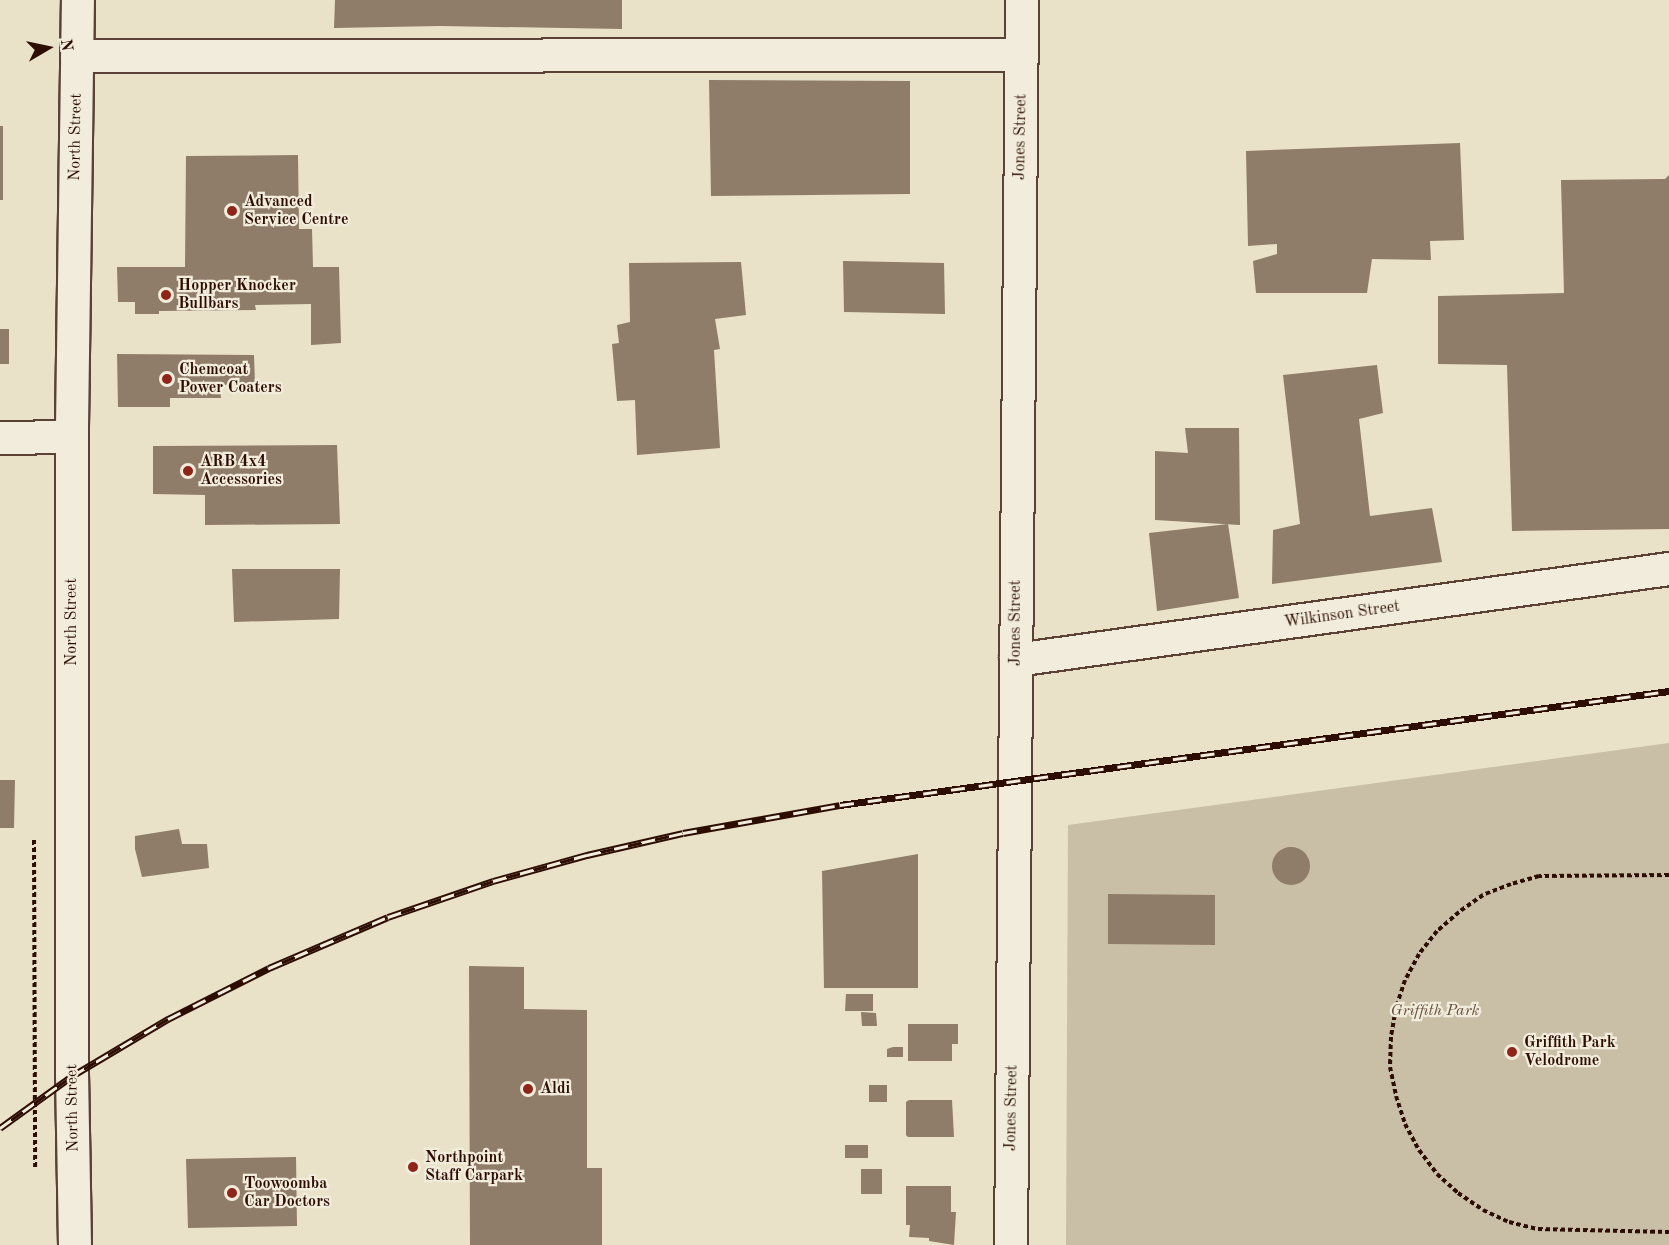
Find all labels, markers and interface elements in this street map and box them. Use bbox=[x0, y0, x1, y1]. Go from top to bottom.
north arrow bbox=[18, 18, 78, 78]
text: N bbox=[57, 38, 75, 52]
street label: North Street bbox=[66, 93, 86, 181]
street label: Jones Street bbox=[1011, 94, 1031, 180]
place label: Advanced Service Centre bbox=[244, 192, 348, 230]
marker: Advanced Service Centre bbox=[225, 204, 239, 218]
place label: Hopper Knocker Bullbars bbox=[178, 276, 296, 314]
marker: Hopper Knocker Bullbars bbox=[159, 288, 173, 302]
place label: Chemcoat Power Coaters bbox=[179, 360, 282, 398]
marker: Chemcoat Power Coaters bbox=[160, 372, 174, 386]
place label: ARB 4x4 Accessories bbox=[200, 452, 282, 490]
marker: ARB 4x4 Accessories bbox=[181, 464, 195, 478]
street label: North Street bbox=[62, 578, 82, 666]
street label: Jones Street bbox=[1006, 580, 1026, 666]
street label: Wilkinson Street bbox=[1283, 597, 1401, 633]
park label: Griffith Park bbox=[1391, 1001, 1479, 1021]
place label: Griffith Park Velodrome bbox=[1524, 1033, 1616, 1071]
marker: Griffith Park Velodrome bbox=[1505, 1045, 1519, 1059]
street label: North Street bbox=[63, 1064, 83, 1152]
street label: Jones Street bbox=[1002, 1065, 1022, 1151]
place label: Aldi bbox=[540, 1079, 570, 1099]
marker: Aldi bbox=[521, 1082, 535, 1096]
place label: Northpoint Staff Carpark bbox=[425, 1148, 523, 1186]
marker: Northpoint Staff Carpark bbox=[406, 1160, 420, 1174]
place label: Toowoomba Car Doctors bbox=[244, 1174, 330, 1212]
marker: Toowoomba Car Doctors bbox=[225, 1186, 239, 1200]

